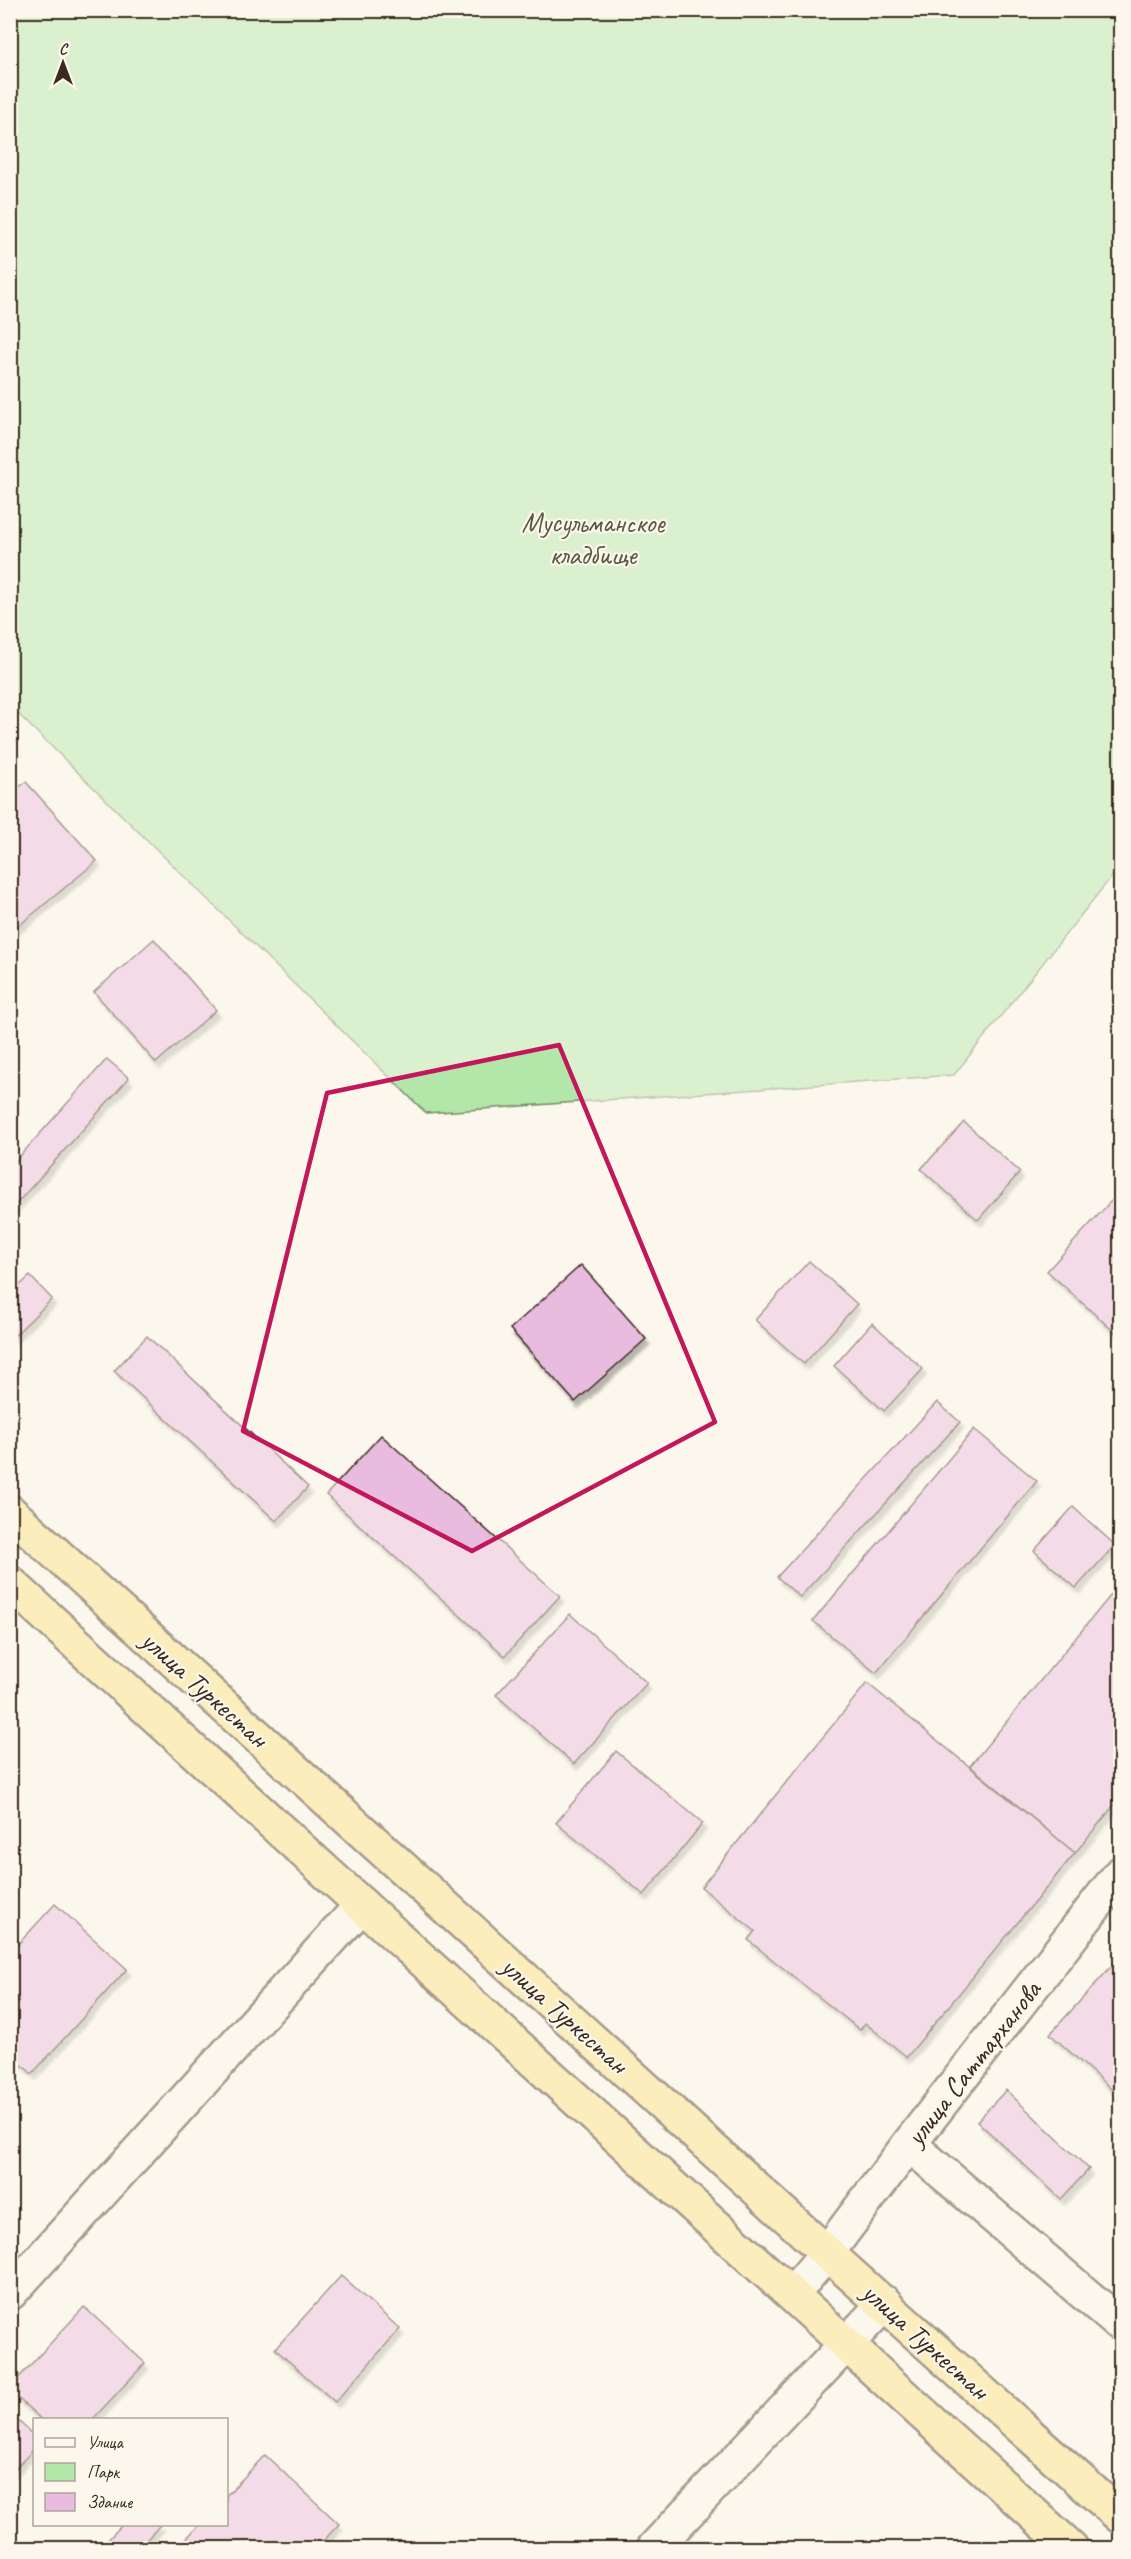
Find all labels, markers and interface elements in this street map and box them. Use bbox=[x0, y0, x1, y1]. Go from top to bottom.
north arrow bbox=[33, 33, 93, 93]
text: С bbox=[59, 39, 69, 59]
park label: Мусульманское кладбище bbox=[522, 505, 666, 572]
street label: улица Туркестан bbox=[133, 1621, 277, 1756]
street label: улица Туркестан bbox=[493, 1947, 637, 2082]
street label: улица Саттарханова bbox=[896, 1972, 1049, 2154]
street label: улица Туркестан bbox=[854, 2273, 998, 2408]
legend bbox=[33, 2418, 228, 2526]
text: Улица bbox=[87, 2431, 124, 2453]
text: Парк bbox=[87, 2461, 121, 2483]
text: Здание bbox=[87, 2491, 133, 2513]

